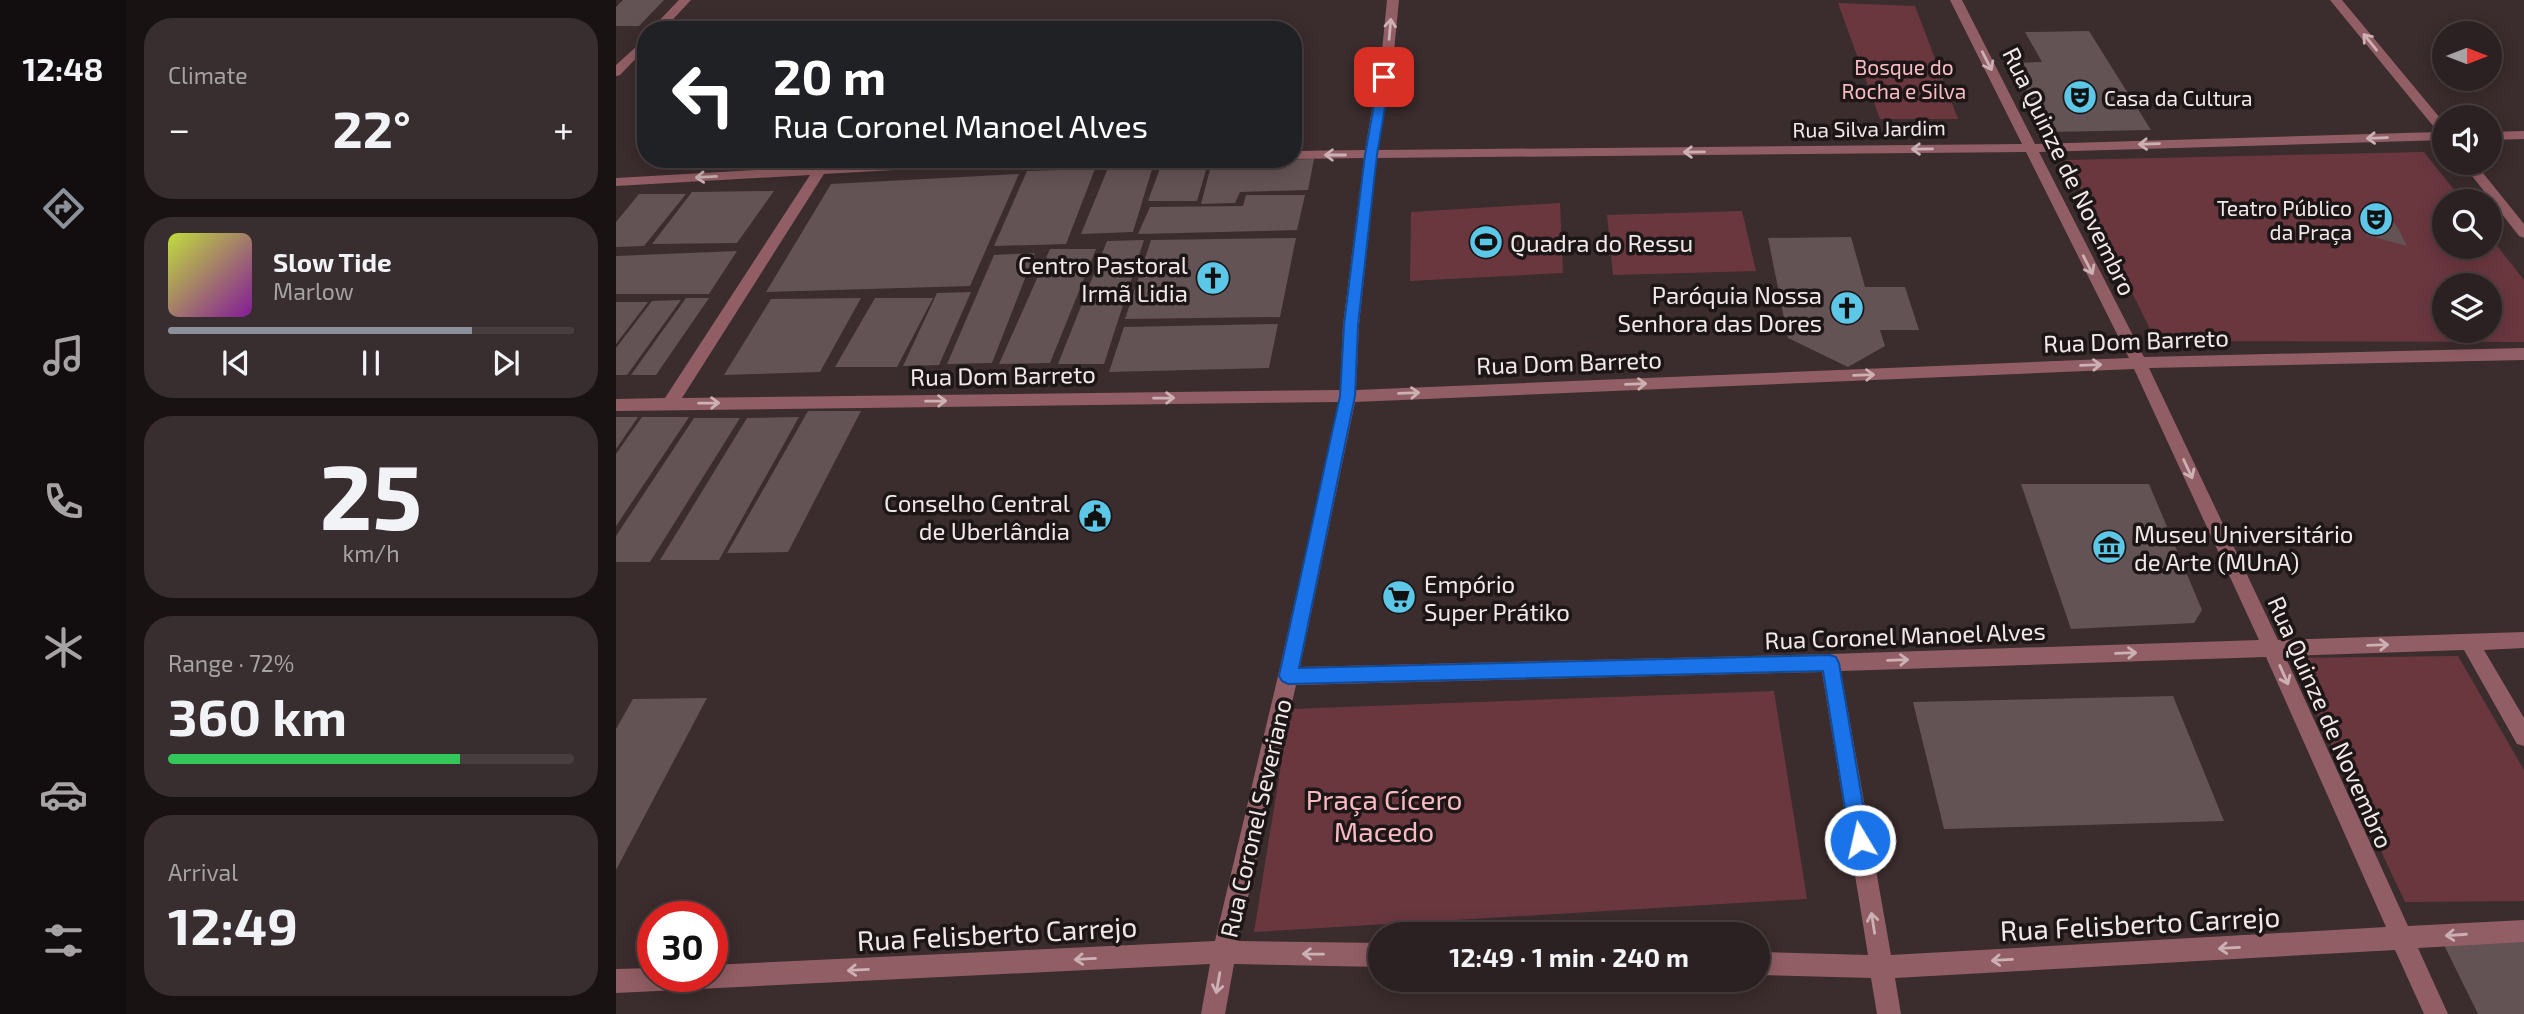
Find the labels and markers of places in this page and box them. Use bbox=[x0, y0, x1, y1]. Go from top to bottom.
pin bbox=[1354, 47, 1414, 107]
theatre icon: Casa da Cultura bbox=[2061, 78, 2099, 116]
place label: Casa da Cultura bbox=[2104, 85, 2253, 110]
place label: Teatro Público da Praça bbox=[2217, 195, 2352, 246]
theatre icon: Teatro Público da Praça bbox=[2357, 200, 2395, 238]
sports icon: Quadra do Ressu bbox=[1467, 223, 1505, 261]
place label: Quadra do Ressu bbox=[1510, 228, 1693, 257]
place label: Centro Pastoral Irmã Lidia bbox=[1018, 250, 1188, 307]
church icon: Centro Pastoral Irmã Lidia bbox=[1194, 259, 1232, 297]
place label: Paróquia Nossa Senhora das Dores bbox=[1618, 280, 1822, 337]
church icon: Paróquia Nossa Senhora das Dores bbox=[1828, 289, 1866, 327]
place label: Conselho Central de Uberlândia bbox=[884, 488, 1070, 545]
public building icon: Conselho Central de Uberlândia bbox=[1076, 497, 1114, 535]
place label: Museu Universitário de Arte (MUnA) bbox=[2134, 519, 2353, 576]
museum icon: Museu Universitário de Arte (MUnA) bbox=[2090, 528, 2128, 566]
place label: Empório Super Prátiko bbox=[1424, 569, 1570, 626]
supermarket icon: Empório Super Prátiko bbox=[1380, 578, 1418, 616]

